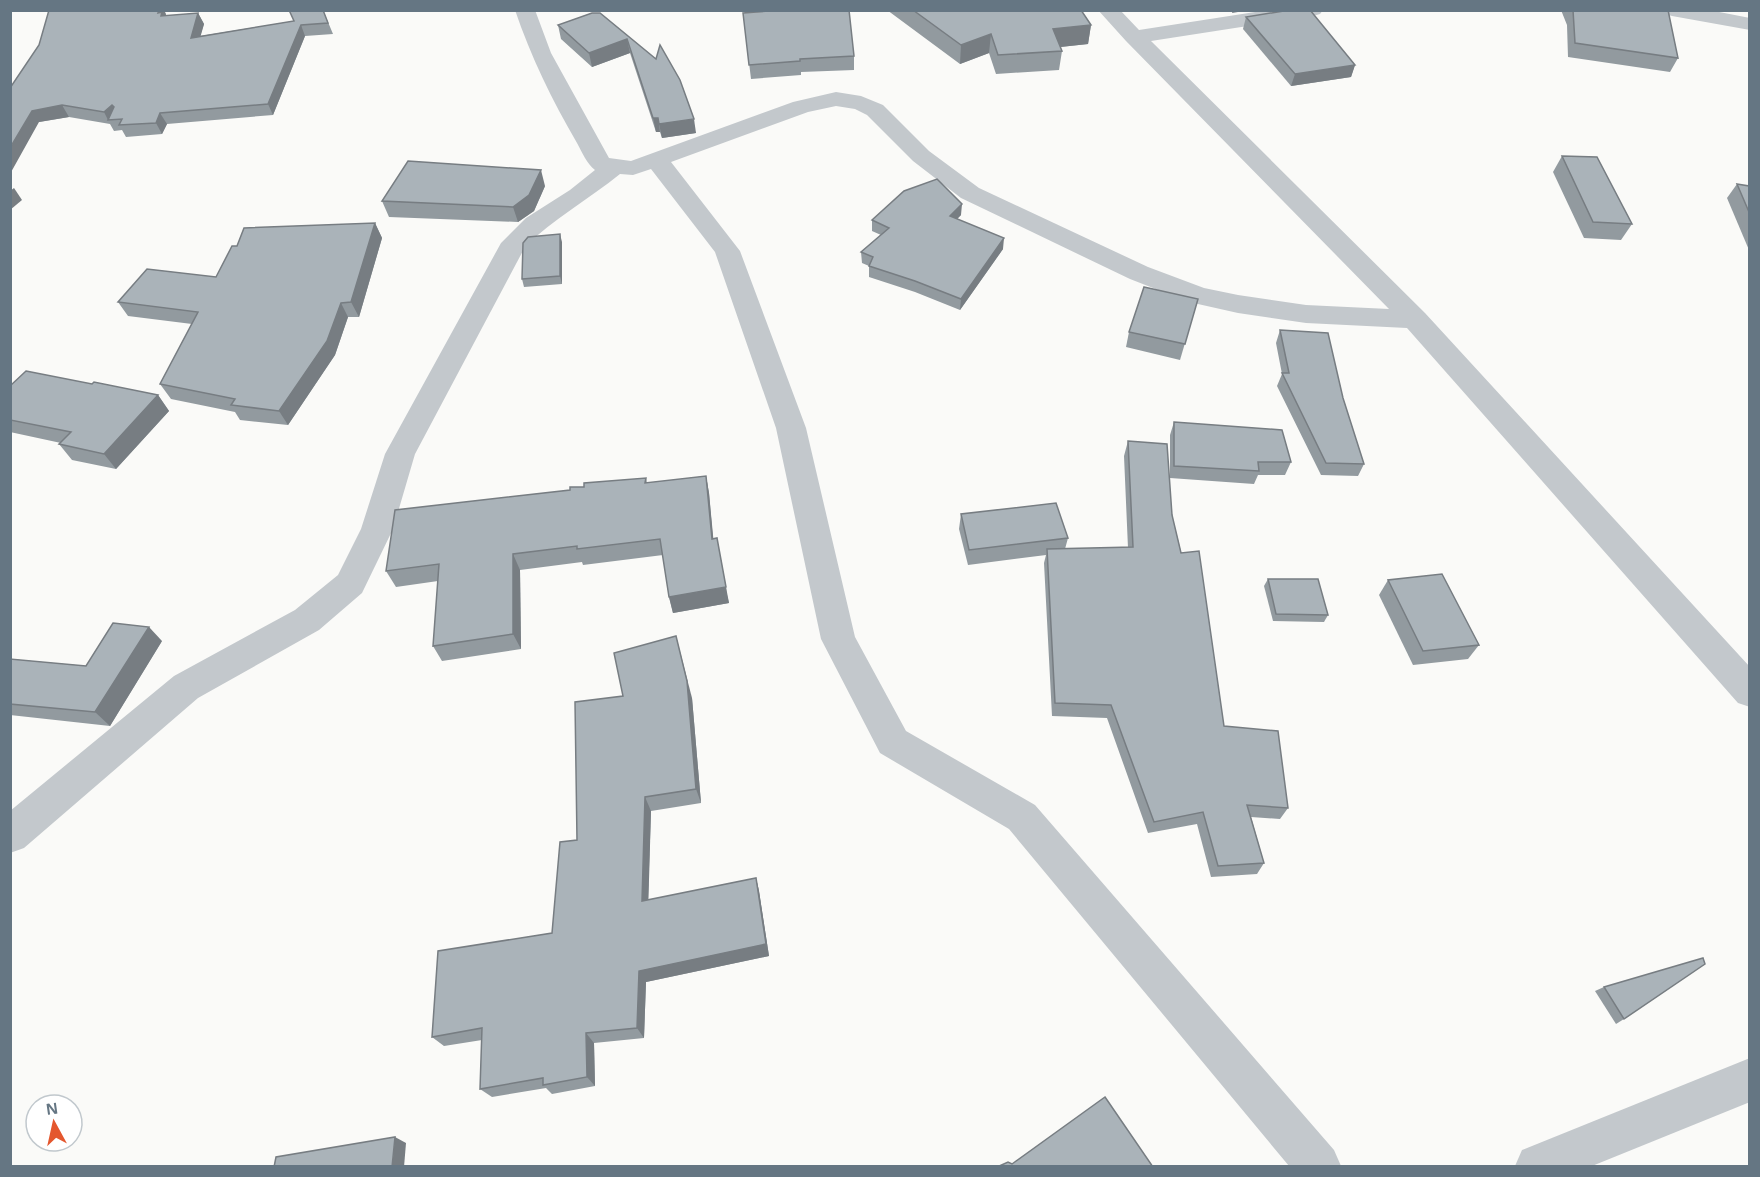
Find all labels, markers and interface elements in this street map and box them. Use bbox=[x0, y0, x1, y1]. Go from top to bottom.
north arrow bbox=[24, 1093, 84, 1153]
text: N bbox=[45, 1099, 59, 1118]

